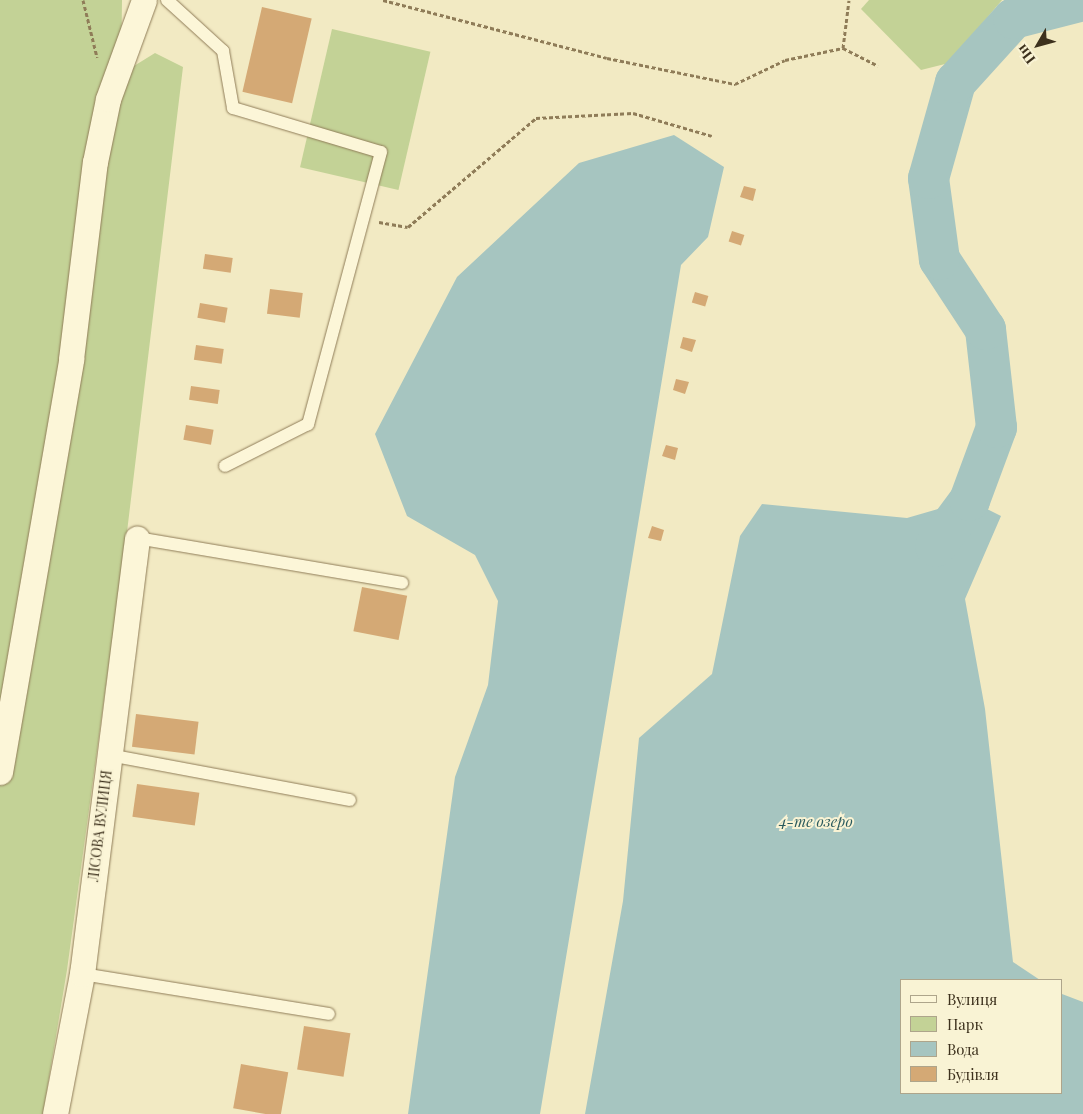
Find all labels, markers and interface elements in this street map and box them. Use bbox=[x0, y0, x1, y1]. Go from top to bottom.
north arrow bbox=[1013, 20, 1063, 70]
text: Пн bbox=[1012, 41, 1039, 68]
street label: ЛІСОВА ВУЛИЦЯ bbox=[85, 769, 115, 883]
water label: 4-те озеро bbox=[779, 813, 853, 831]
legend bbox=[900, 979, 1063, 1094]
text: Вулиця bbox=[947, 989, 997, 1009]
text: Парк bbox=[947, 1014, 983, 1034]
text: Вода bbox=[947, 1039, 979, 1059]
text: Будівля bbox=[947, 1064, 999, 1084]

